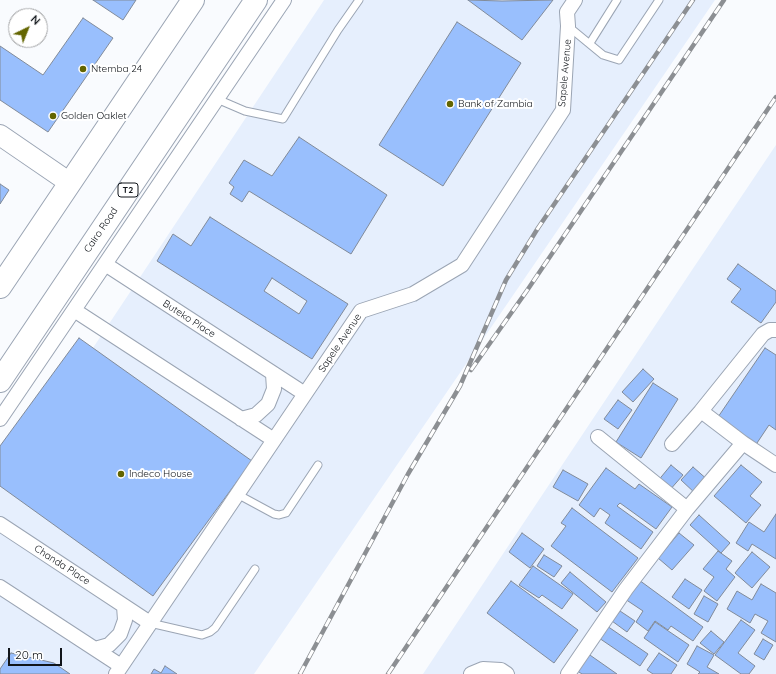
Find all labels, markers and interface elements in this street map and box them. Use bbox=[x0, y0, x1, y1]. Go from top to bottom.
north arrow bbox=[8, 8, 48, 48]
text: N bbox=[28, 12, 43, 28]
street label: Sapele Avenue bbox=[556, 39, 574, 107]
place label: Ntemba 24 bbox=[91, 63, 142, 75]
marker: Ntemba 24 bbox=[78, 64, 88, 74]
place label: Bank of Zambia bbox=[458, 98, 533, 110]
marker: Bank of Zambia bbox=[445, 99, 455, 109]
place label: Golden Oaklet bbox=[61, 110, 127, 122]
marker: Golden Oaklet bbox=[48, 111, 58, 121]
road number: T2 bbox=[118, 183, 138, 197]
street label: Cairo Road bbox=[82, 205, 120, 255]
street label: Buteko Place bbox=[160, 298, 218, 340]
street label: Sapele Avenue bbox=[316, 311, 364, 375]
place label: Indeco House bbox=[129, 468, 192, 480]
marker: Indeco House bbox=[116, 469, 126, 479]
street label: Chanda Place bbox=[32, 543, 92, 587]
scale bar bbox=[10, 640, 64, 666]
text: 20 m bbox=[15, 647, 43, 662]

